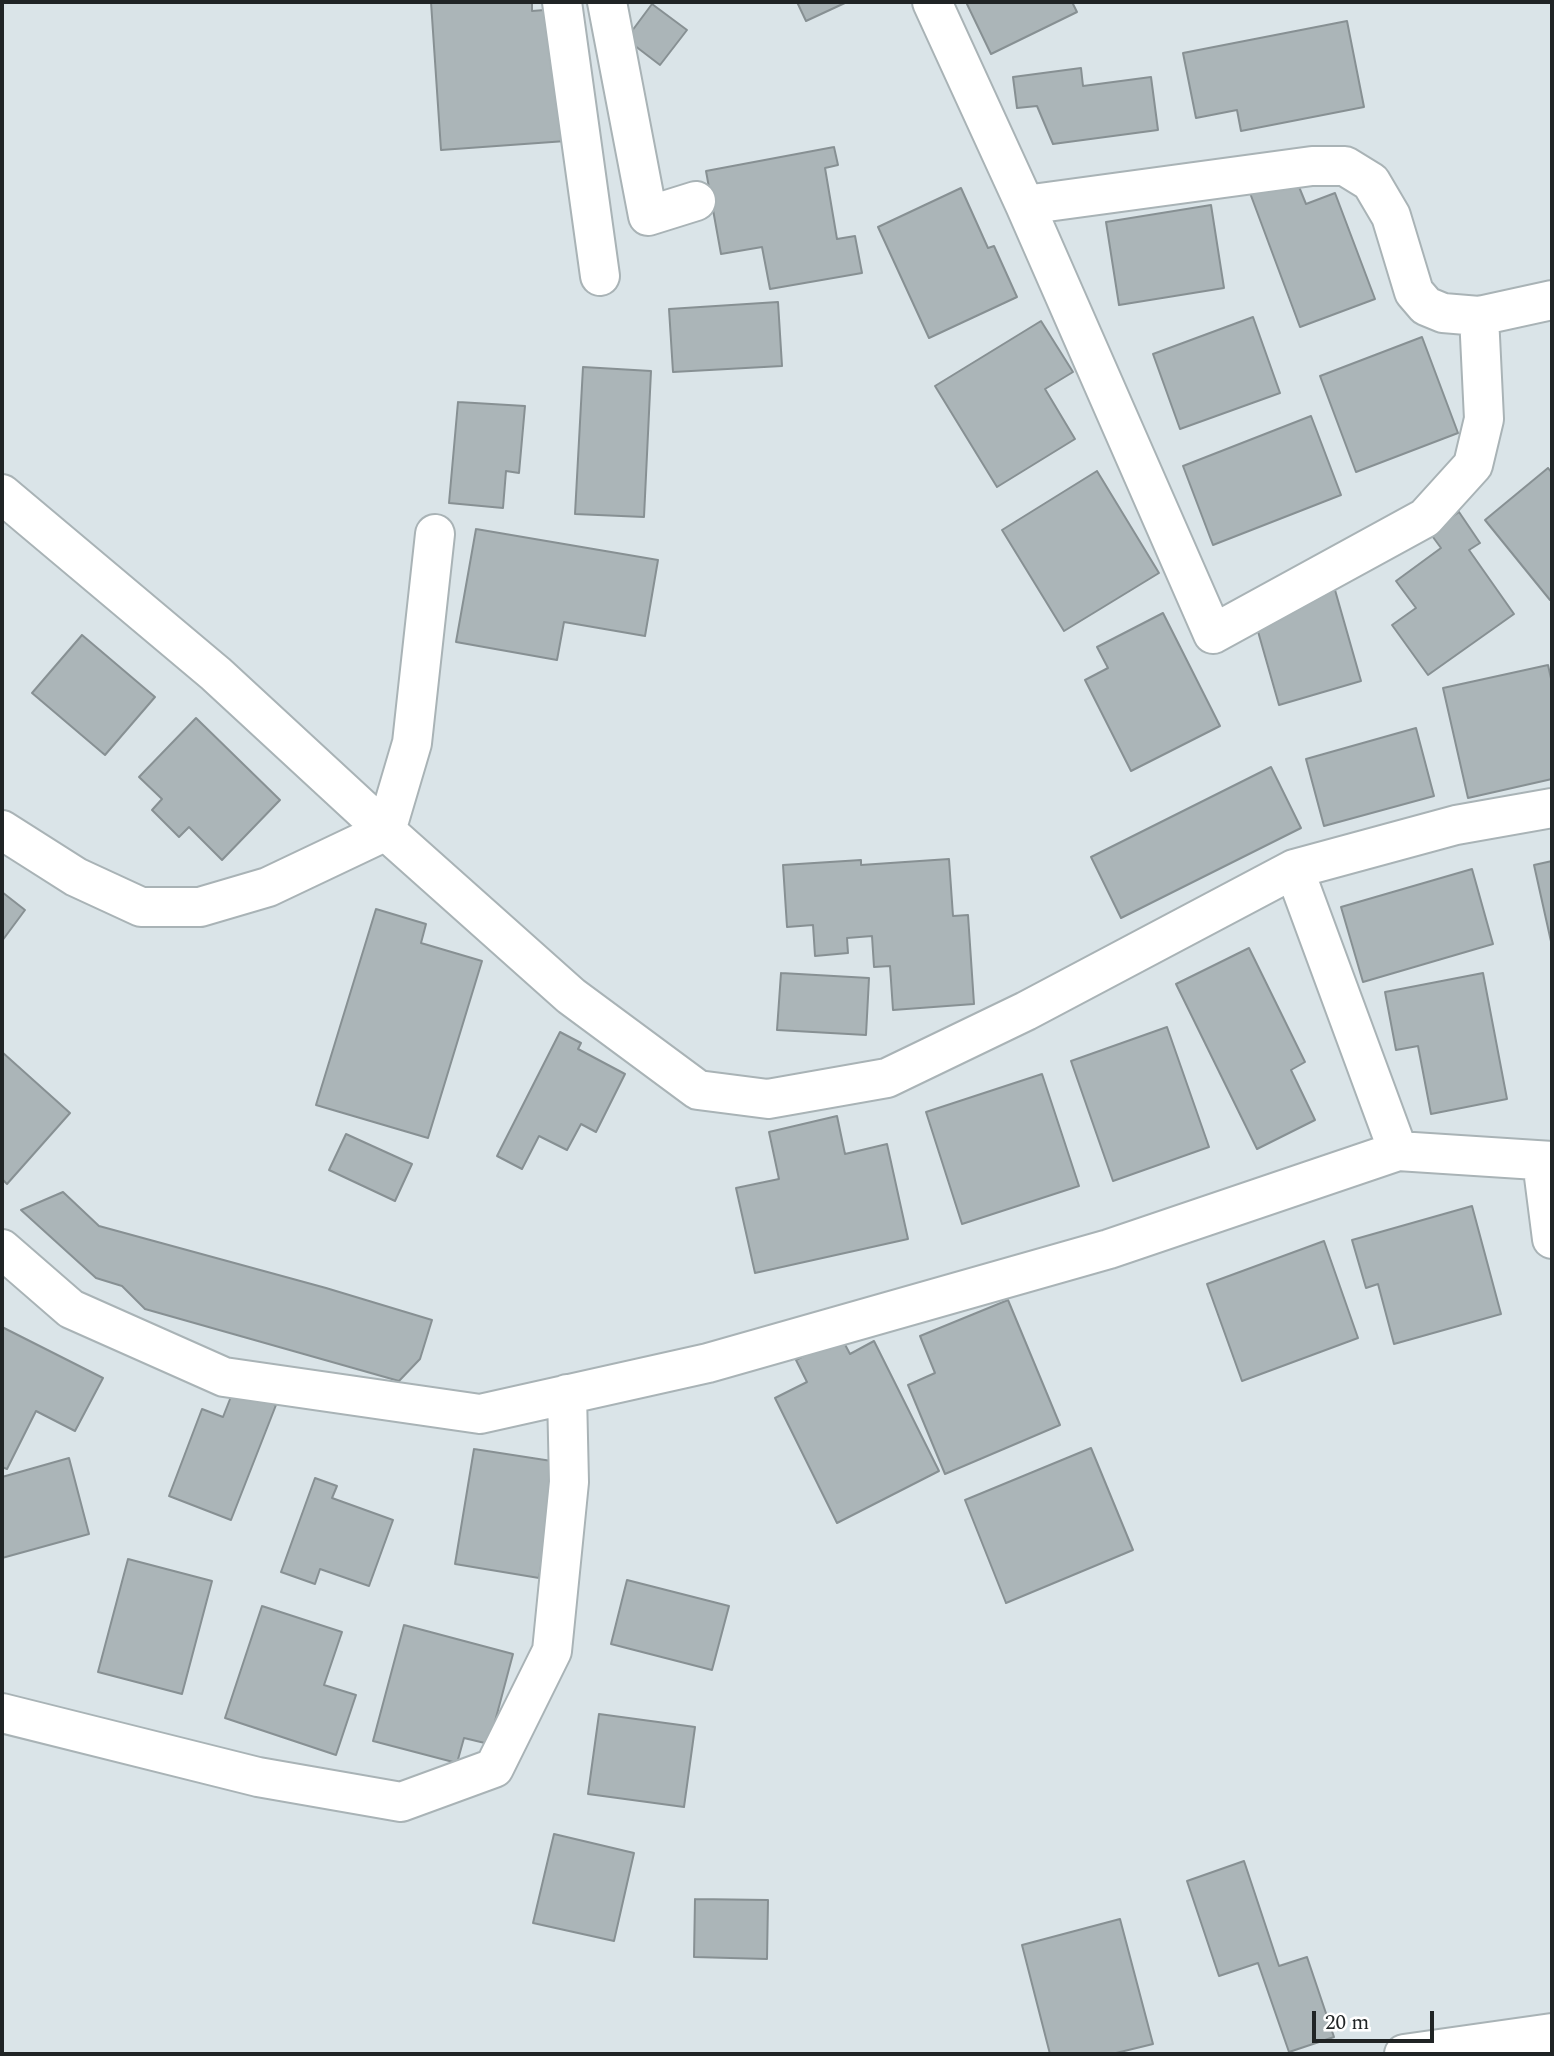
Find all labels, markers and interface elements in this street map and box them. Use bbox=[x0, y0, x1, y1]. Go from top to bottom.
scale bar bbox=[1316, 1996, 1438, 2040]
text: 20 m bbox=[1325, 2007, 1369, 2039]

